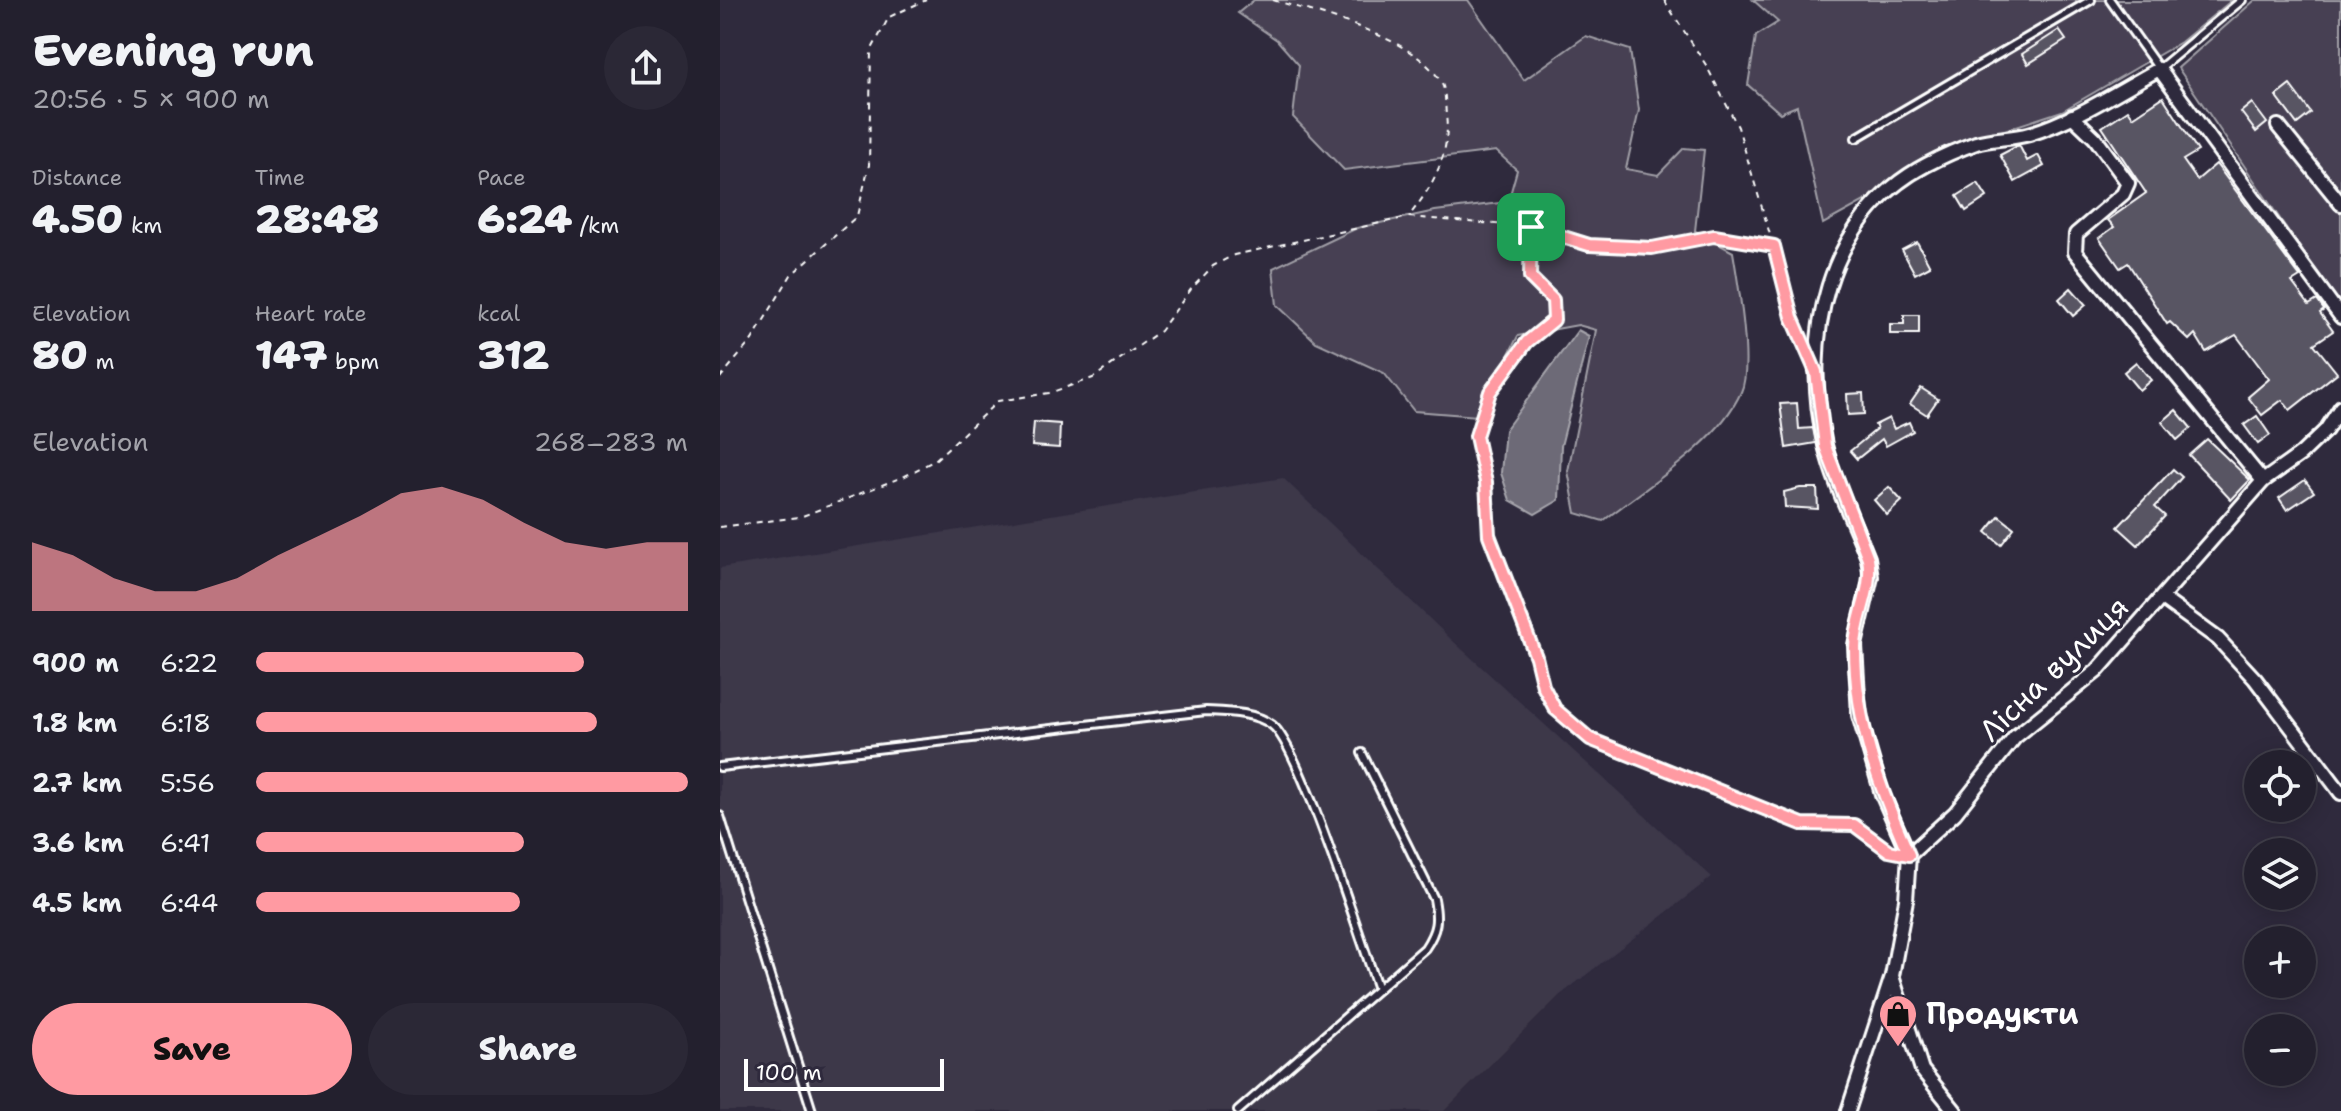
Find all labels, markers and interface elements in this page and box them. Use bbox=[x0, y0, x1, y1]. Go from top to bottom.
text: Evening run bbox=[32, 21, 314, 80]
button: share bbox=[604, 26, 688, 110]
text: 20:56 · 5 × 900 m bbox=[32, 81, 270, 116]
text: Distance bbox=[32, 163, 122, 192]
text: Time bbox=[255, 163, 305, 192]
text: Pace bbox=[477, 163, 526, 192]
text: 4.50 bbox=[32, 192, 124, 246]
text: 28:48 bbox=[255, 192, 379, 246]
text: 6:24 bbox=[477, 192, 572, 246]
pin bbox=[1497, 193, 1565, 261]
icon: arrive bbox=[1509, 205, 1553, 249]
text: km bbox=[124, 211, 162, 240]
text: /km bbox=[572, 211, 619, 240]
text: Elevation bbox=[32, 299, 130, 328]
text: Heart rate bbox=[255, 299, 367, 328]
text: kcal bbox=[477, 299, 520, 328]
text: 80 bbox=[32, 328, 88, 382]
text: 147 bbox=[255, 328, 328, 382]
text: 312 bbox=[477, 328, 549, 382]
text: m bbox=[88, 347, 114, 376]
text: bpm bbox=[328, 347, 379, 376]
text: Elevation bbox=[32, 424, 148, 459]
text: 268–283 m bbox=[534, 424, 688, 459]
street label: Лісна вулиця bbox=[1970, 587, 2137, 750]
text: 900 m bbox=[32, 645, 119, 680]
text: 6:22 bbox=[160, 645, 218, 680]
text: 1.8 km bbox=[32, 705, 117, 740]
text: 6:18 bbox=[160, 705, 211, 740]
map controls bbox=[2244, 750, 2316, 1086]
button: locate bbox=[2244, 750, 2316, 822]
text: 2.7 km bbox=[32, 765, 122, 800]
text: 5:56 bbox=[160, 765, 215, 800]
text: 3.6 km bbox=[32, 825, 124, 860]
text: 6:41 bbox=[160, 825, 211, 860]
button: layers bbox=[2244, 838, 2316, 910]
text: 4.5 km bbox=[32, 885, 122, 920]
text: 6:44 bbox=[160, 885, 219, 920]
button: + bbox=[2244, 926, 2316, 998]
shop icon: Продукти bbox=[1877, 993, 1919, 1048]
place label: Продукти bbox=[1926, 993, 2079, 1034]
button: Save bbox=[32, 1003, 352, 1095]
button: Share bbox=[368, 1003, 688, 1095]
button: − bbox=[2244, 1014, 2316, 1086]
scale bar bbox=[744, 1055, 944, 1091]
text: 100 m bbox=[756, 1058, 822, 1087]

